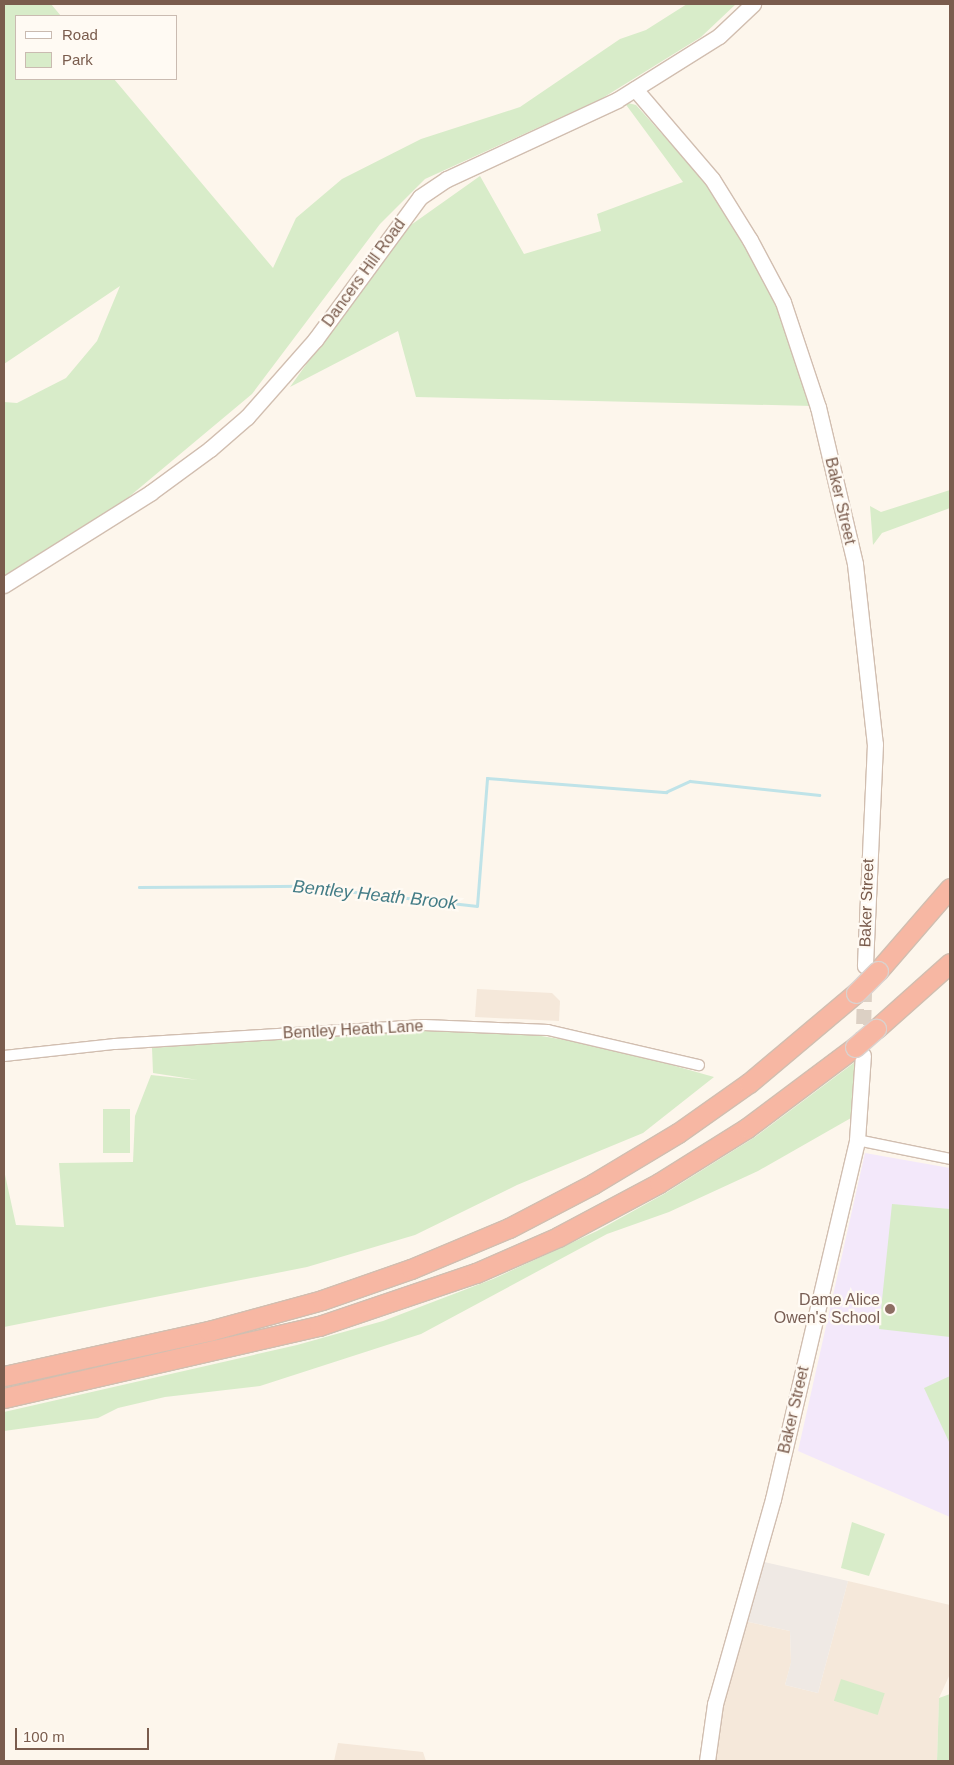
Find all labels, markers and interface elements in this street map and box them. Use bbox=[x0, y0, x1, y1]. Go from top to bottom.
legend bbox=[15, 15, 178, 80]
text: Road bbox=[62, 26, 98, 43]
text: Park bbox=[62, 51, 93, 68]
street label: Dancers Hill Road bbox=[318, 215, 410, 331]
street label: Baker Street bbox=[821, 456, 859, 546]
street label: Baker Street bbox=[856, 858, 878, 948]
water label: Bentley Heath Brook bbox=[292, 876, 458, 914]
street label: Bentley Heath Lane bbox=[282, 1017, 424, 1043]
place label: Dame Alice Owen's School bbox=[774, 1290, 880, 1328]
marker: Dame Alice Owen's School bbox=[884, 1303, 896, 1315]
street label: Baker Street bbox=[775, 1365, 813, 1455]
scale bar bbox=[18, 1718, 151, 1750]
text: 100 m bbox=[23, 1728, 65, 1745]

